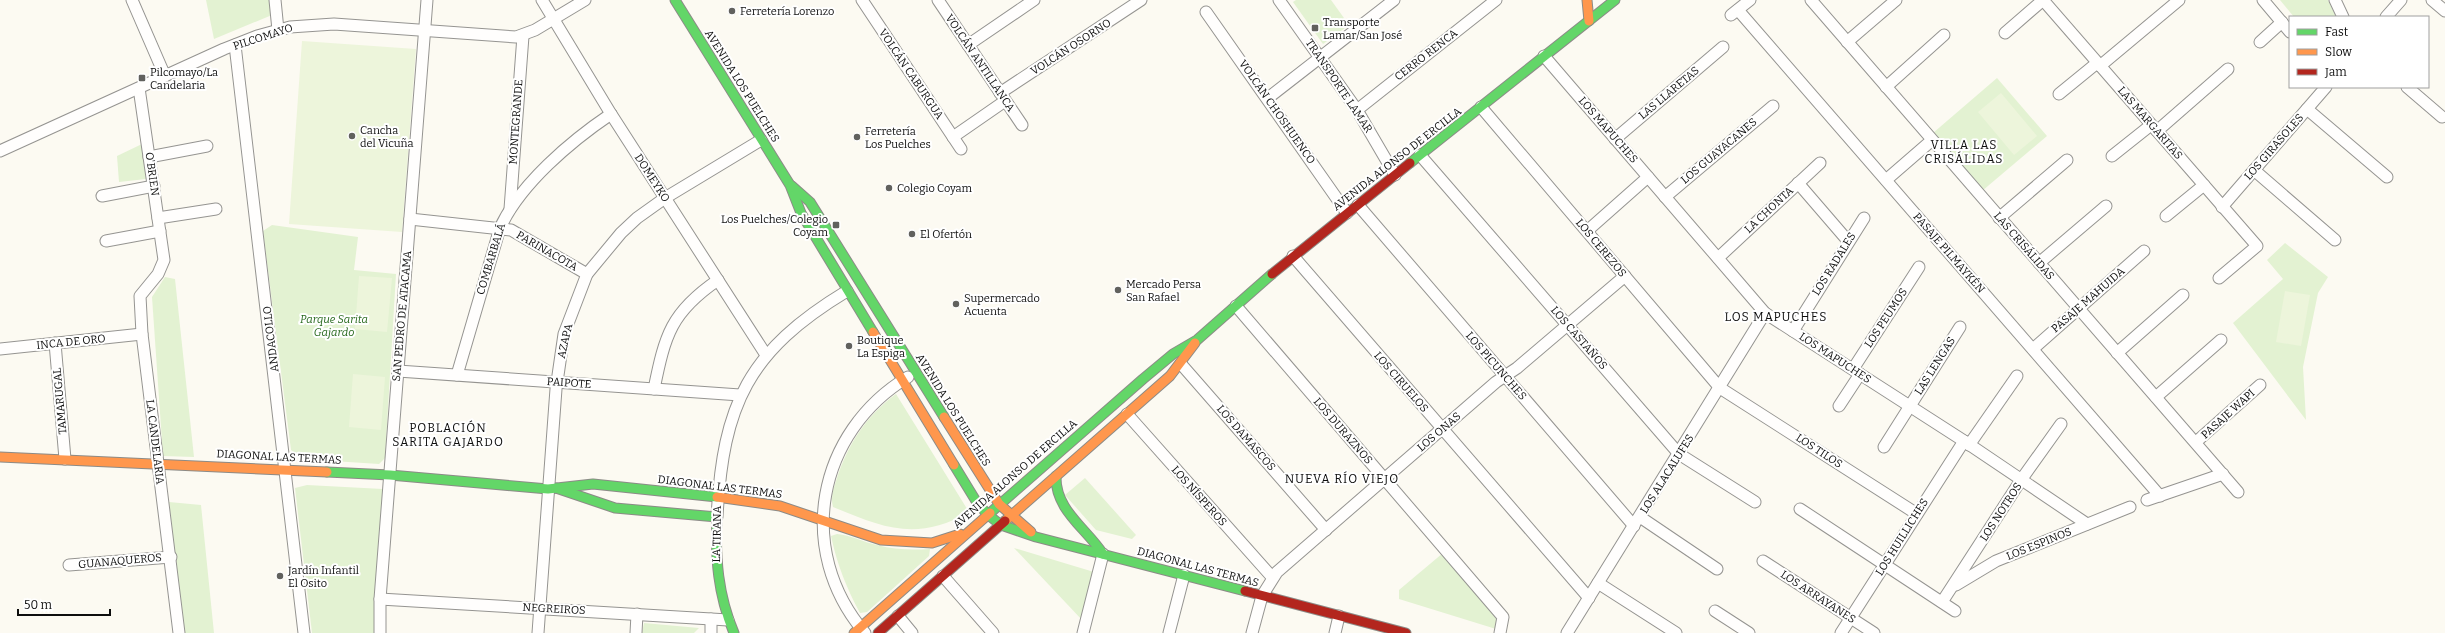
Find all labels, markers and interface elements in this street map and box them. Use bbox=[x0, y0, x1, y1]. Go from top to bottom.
place label: Ferretería Lorenzo bbox=[740, 5, 834, 18]
marker: Ferretería Lorenzo bbox=[727, 6, 737, 16]
street label: VOLCÁN ANTILLANCA bbox=[943, 11, 1018, 114]
street label: VOLCÁN OSORNO bbox=[1028, 15, 1114, 78]
place label: Transporte Lamar/San José bbox=[1323, 16, 1402, 42]
legend bbox=[2289, 16, 2429, 88]
street label: PILCOMAYO bbox=[232, 21, 294, 53]
marker: Transporte Lamar/San José bbox=[1310, 23, 1320, 33]
text: Fast bbox=[2325, 25, 2349, 39]
street label: VOLCÁN CABURGUA bbox=[876, 26, 947, 122]
street label: CERRO RENCA bbox=[1392, 26, 1460, 83]
street label: AVENIDA LOS PUELCHES bbox=[702, 27, 782, 145]
street label: TRANSPORTE LAMAR bbox=[1303, 37, 1376, 136]
text: Slow bbox=[2325, 45, 2352, 59]
street label: VOLCÁN CHOSHUENCO bbox=[1236, 57, 1319, 166]
street label: LAS LLARETAS bbox=[1636, 64, 1702, 122]
text: Jam bbox=[2324, 65, 2347, 79]
place label: Pilcomayo/La Candelaria bbox=[150, 66, 218, 92]
marker: Pilcomayo/La Candelaria bbox=[137, 73, 147, 83]
street label: MONTEGRANDE bbox=[507, 79, 525, 165]
street label: LAS MARGARITAS bbox=[2115, 84, 2185, 162]
street label: LOS MAPUCHES bbox=[1576, 94, 1640, 166]
street label: AVENIDA ALONSO DE ERCILLA bbox=[1330, 105, 1464, 213]
street label: LOS GIRASOLES bbox=[2242, 111, 2306, 183]
street label: LOS GUAYACANES bbox=[1678, 115, 1760, 187]
place label: Cancha del Vicuña bbox=[360, 124, 414, 150]
place label: Ferretería Los Puelches bbox=[865, 125, 931, 151]
marker: Cancha del Vicuña bbox=[347, 131, 357, 141]
marker: Ferretería Los Puelches bbox=[852, 132, 862, 142]
district label: VILLA LAS CRISÁLIDAS bbox=[1924, 138, 2004, 166]
street label: O'BRIEN bbox=[143, 151, 162, 197]
street label: DOMEYKO bbox=[632, 152, 672, 204]
place label: Colegio Coyam bbox=[897, 182, 973, 195]
marker: Colegio Coyam bbox=[884, 183, 894, 193]
street label: LA CHONTA bbox=[1742, 184, 1796, 236]
street label: LAS CRISÁLIDAS bbox=[1991, 209, 2058, 283]
street label: PASAJE PILMAYKÉN bbox=[1911, 210, 1988, 296]
place label: Los Puelches/Colegio Coyam bbox=[721, 213, 828, 239]
street label: LOS CEREZOS bbox=[1573, 216, 1629, 280]
marker: Los Puelches/Colegio Coyam bbox=[831, 220, 841, 230]
street label: COMBARBALÁ bbox=[473, 221, 508, 296]
street label: PARINACOTA bbox=[514, 228, 580, 274]
place label: El Ofertón bbox=[920, 228, 972, 241]
marker: El Ofertón bbox=[907, 229, 917, 239]
street label: LOS RADALES bbox=[1809, 230, 1859, 298]
street label: SAN PEDRO DE ATACAMA bbox=[390, 250, 414, 382]
street label: PASAJE MAHUIDA bbox=[2049, 265, 2127, 335]
place label: Mercado Persa San Rafael bbox=[1126, 278, 1201, 304]
marker: Mercado Persa San Rafael bbox=[1113, 285, 1123, 295]
street label: LOS PEUMOS bbox=[1862, 286, 1910, 350]
place label: Supermercado Acuenta bbox=[964, 292, 1040, 318]
marker: Supermercado Acuenta bbox=[951, 299, 961, 309]
street label: LOS CASTAÑOS bbox=[1548, 304, 1610, 372]
street label: ANDACOLLO bbox=[261, 305, 281, 373]
district label: LOS MAPUCHES bbox=[1725, 310, 1827, 324]
park label: Parque Sarita Gajardo bbox=[300, 313, 368, 339]
street label: AZAPA bbox=[555, 322, 575, 360]
street label: LOS PICUNCHES bbox=[1463, 329, 1529, 403]
street label: LOS MAPUCHES bbox=[1796, 330, 1874, 386]
street label: INCA DE ORO bbox=[36, 332, 106, 352]
place label: Boutique La Espiga bbox=[857, 334, 905, 360]
street label: LAS LENGAS bbox=[1912, 335, 1958, 397]
marker: Boutique La Espiga bbox=[844, 341, 854, 351]
street label: LOS CIRUELOS bbox=[1371, 349, 1431, 415]
street label: AVENIDA LOS PUELCHES bbox=[913, 351, 993, 469]
street label: TAMARUGAL bbox=[51, 367, 69, 435]
street label: PAIPOTE bbox=[546, 375, 592, 391]
street label: PASAJE WAPI bbox=[2198, 386, 2258, 441]
street label: LOS DURAZNOS bbox=[1311, 395, 1375, 467]
street label: LA CANDELARIA bbox=[143, 399, 167, 485]
street label: LOS DAMASCOS bbox=[1214, 403, 1278, 473]
street label: LOS ONAS bbox=[1415, 410, 1463, 454]
street label: AVENIDA ALONSO DE ERCILLA bbox=[951, 417, 1080, 531]
district label: POBLACIÓN SARITA GAJARDO bbox=[392, 420, 504, 449]
street label: LOS TILOS bbox=[1793, 431, 1845, 471]
street label: LOS ALACALUFES bbox=[1637, 432, 1697, 516]
street label: DIAGONAL LAS TERMAS bbox=[216, 447, 342, 467]
street label: LOS NÍSPEROS bbox=[1169, 463, 1230, 529]
district label: NUEVA RÍO VIEJO bbox=[1285, 471, 1399, 486]
street label: DIAGONAL LAS TERMAS bbox=[657, 473, 783, 501]
street label: LOS NOTROS bbox=[1977, 480, 2025, 544]
street label: LOS HUILLICHES bbox=[1873, 496, 1931, 578]
street label: LA TIRANA bbox=[710, 505, 724, 562]
street label: LOS ESPINOS bbox=[2004, 525, 2074, 563]
street label: DIAGONAL LAS TERMAS bbox=[1136, 544, 1260, 590]
street label: GUANAQUEROS bbox=[78, 551, 162, 571]
place label: Jardín Infantil El Osito bbox=[287, 564, 359, 590]
street label: LOS ARRAYANES bbox=[1778, 568, 1858, 626]
marker: Jardín Infantil El Osito bbox=[275, 571, 285, 581]
scale bar bbox=[18, 591, 110, 617]
text: 50 m bbox=[24, 598, 53, 612]
street label: NEGREIROS bbox=[522, 601, 586, 617]

